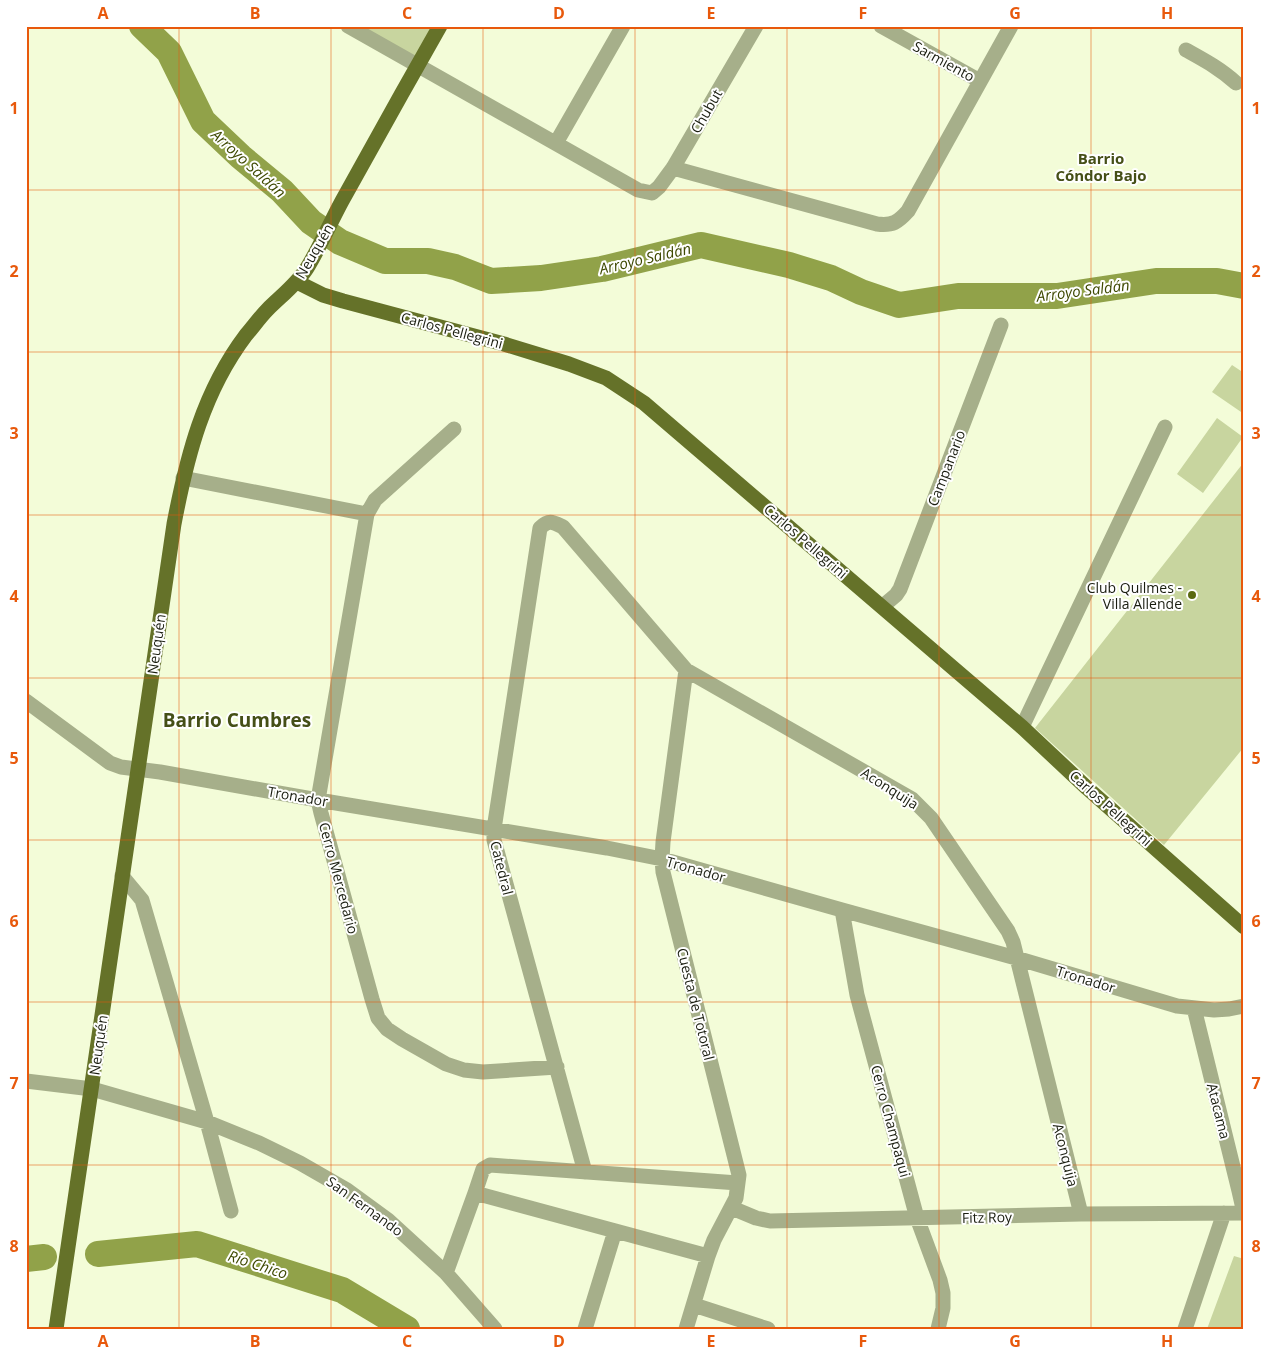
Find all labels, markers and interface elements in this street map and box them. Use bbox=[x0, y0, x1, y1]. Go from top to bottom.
text: A bbox=[97, 2, 109, 24]
text: B bbox=[250, 2, 260, 24]
text: C bbox=[402, 2, 412, 24]
text: D bbox=[553, 2, 565, 24]
text: E bbox=[707, 2, 716, 24]
text: F bbox=[859, 2, 867, 24]
text: G bbox=[1009, 2, 1021, 24]
text: H bbox=[1161, 2, 1173, 24]
street label: Sarmiento bbox=[910, 36, 978, 86]
street label: Chubut bbox=[686, 85, 726, 137]
text: 1 bbox=[9, 97, 19, 119]
text: 1 bbox=[1251, 97, 1261, 119]
water label: Arroyo Saldán bbox=[207, 124, 290, 202]
district label: Barrio Cóndor Bajo bbox=[1055, 148, 1147, 185]
street label: Neuquén bbox=[291, 220, 337, 282]
water label: Arroyo Saldán bbox=[596, 238, 693, 278]
text: 2 bbox=[9, 260, 19, 282]
text: 2 bbox=[1251, 260, 1261, 282]
water label: Arroyo Saldán bbox=[1034, 274, 1131, 306]
street label: Carlos Pellegrini bbox=[399, 307, 505, 353]
text: 3 bbox=[9, 422, 19, 444]
text: 3 bbox=[1251, 422, 1261, 444]
street label: Campanario bbox=[923, 427, 969, 509]
street label: Carlos Pellegrini bbox=[760, 499, 852, 583]
place label: Club Quilmes - Villa Allende bbox=[1087, 578, 1182, 613]
text: 4 bbox=[9, 585, 19, 607]
text: 4 bbox=[1251, 585, 1261, 607]
marker: Club Quilmes - Villa Allende bbox=[1186, 589, 1198, 601]
street label: Neuquén bbox=[142, 613, 170, 675]
district label: Barrio Cumbres bbox=[163, 707, 311, 733]
text: 5 bbox=[9, 747, 19, 769]
text: 5 bbox=[1251, 747, 1261, 769]
street label: Aconquija bbox=[858, 763, 922, 813]
street label: Carlos Pellegrini bbox=[1066, 766, 1156, 850]
street label: Tronador bbox=[266, 781, 330, 811]
street label: Cerro Mercedario bbox=[315, 820, 363, 936]
street label: Catedral bbox=[486, 839, 518, 897]
street label: Tronador bbox=[664, 851, 728, 887]
text: 6 bbox=[9, 910, 19, 932]
text: 6 bbox=[1251, 910, 1261, 932]
street label: Cuesta de Totoral bbox=[673, 946, 719, 1062]
street label: Tronador bbox=[1054, 961, 1118, 997]
street label: Neuquén bbox=[84, 1014, 112, 1076]
street label: Cerro Champaqui bbox=[867, 1063, 915, 1179]
text: 7 bbox=[9, 1072, 19, 1094]
text: 7 bbox=[1251, 1072, 1261, 1094]
street label: Atacama bbox=[1203, 1081, 1235, 1141]
street label: Aconquija bbox=[1049, 1121, 1083, 1189]
street label: San Fernando bbox=[323, 1172, 407, 1240]
street label: Fitz Roy bbox=[962, 1207, 1013, 1227]
text: 8 bbox=[9, 1235, 19, 1257]
text: 8 bbox=[1251, 1235, 1261, 1257]
water label: Río Chico bbox=[226, 1245, 290, 1283]
text: A bbox=[97, 1330, 109, 1352]
text: B bbox=[250, 1330, 260, 1352]
text: C bbox=[402, 1330, 412, 1352]
text: D bbox=[553, 1330, 565, 1352]
text: E bbox=[707, 1330, 716, 1352]
text: F bbox=[859, 1330, 867, 1352]
text: G bbox=[1009, 1330, 1021, 1352]
text: H bbox=[1161, 1330, 1173, 1352]

